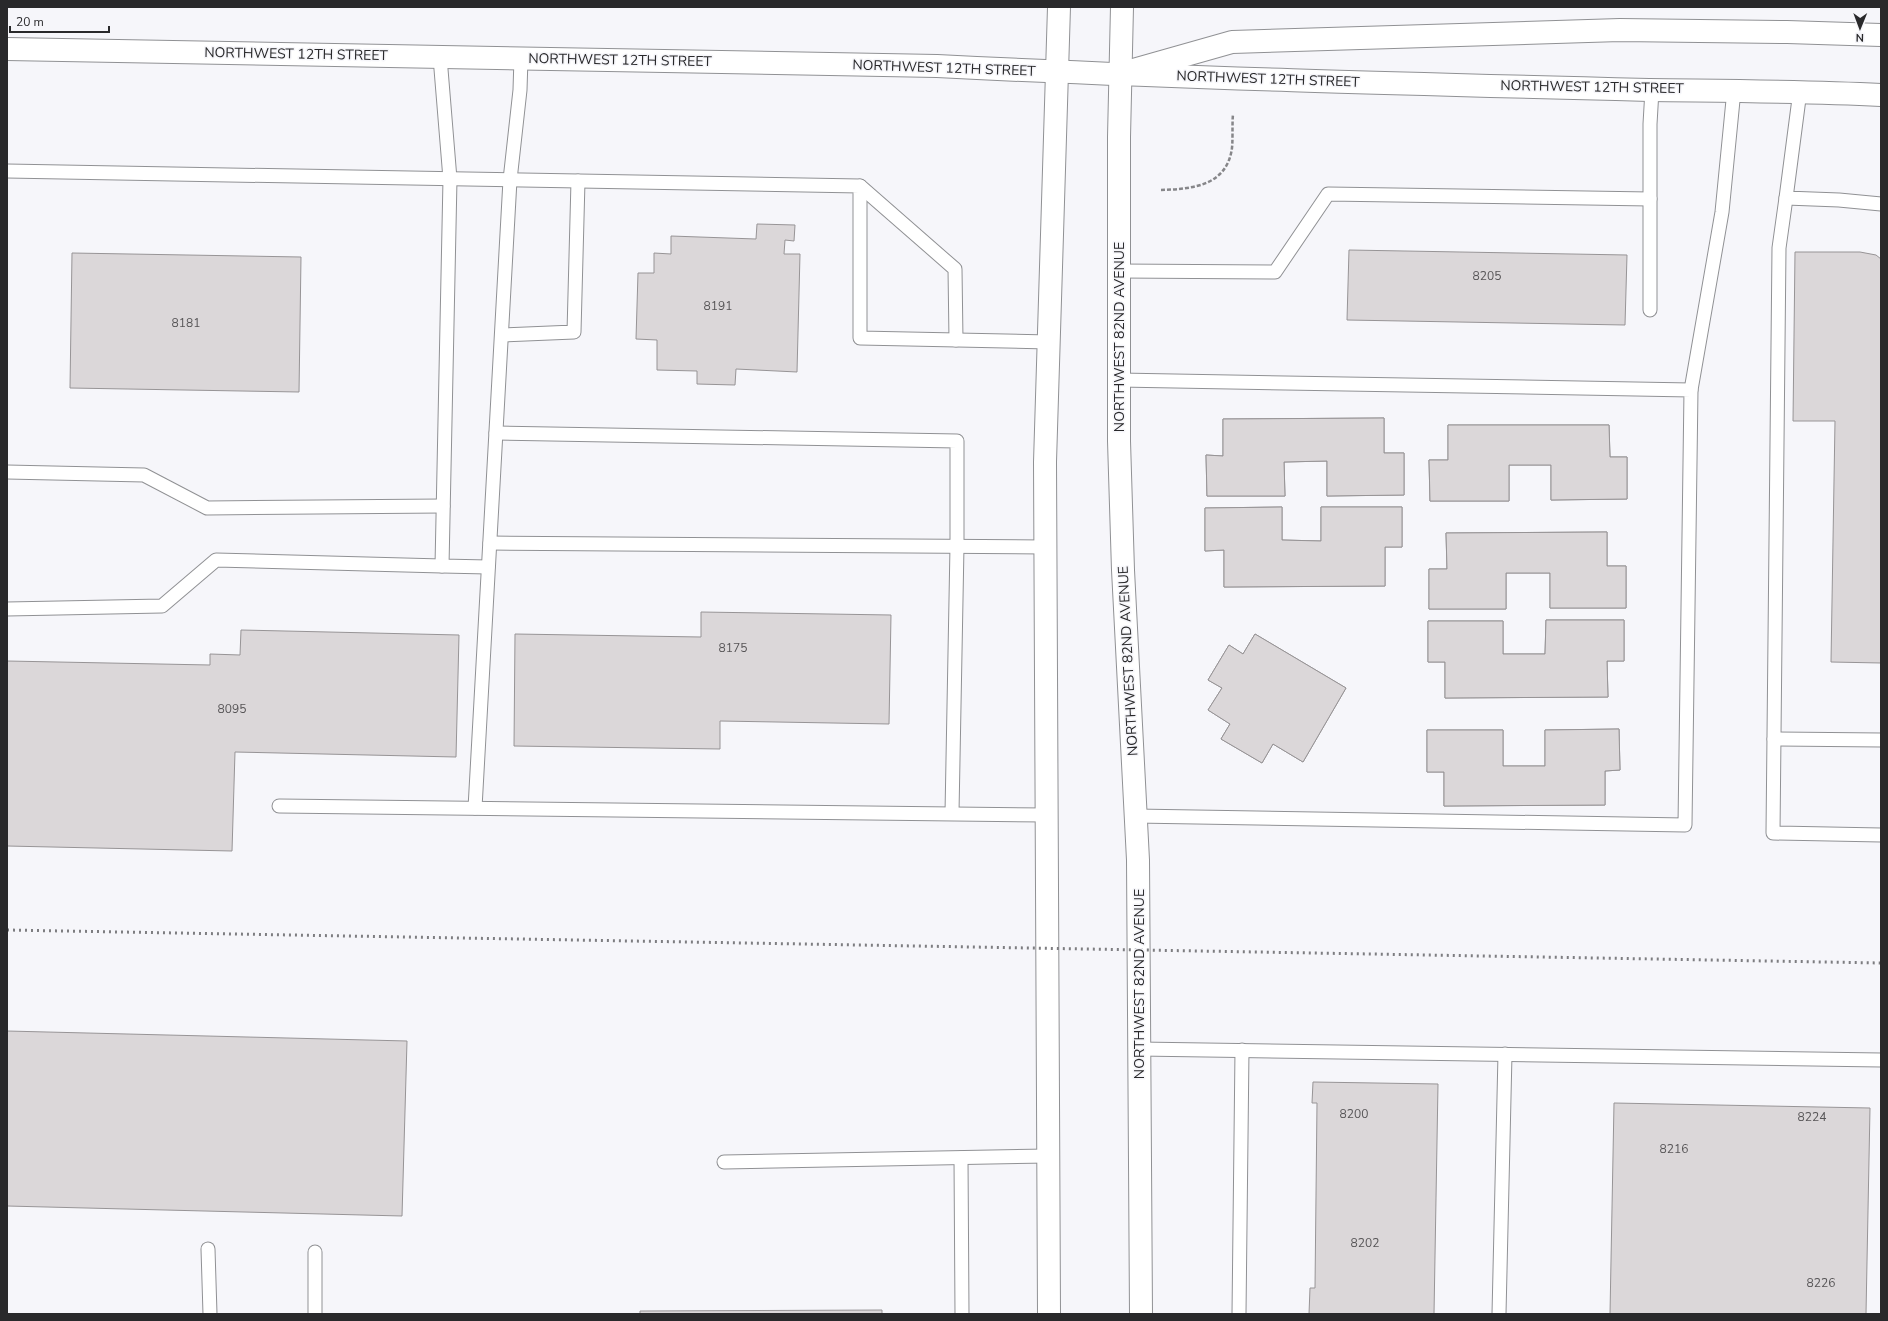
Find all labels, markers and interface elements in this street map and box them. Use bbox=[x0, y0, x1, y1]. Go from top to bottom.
scale bar bbox=[10, 8, 109, 34]
north arrow bbox=[1840, 8, 1880, 48]
text: 20 m bbox=[16, 14, 44, 30]
text: N bbox=[1856, 30, 1864, 45]
street label: NORTHWEST 12TH STREET bbox=[204, 43, 388, 65]
street label: NORTHWEST 12TH STREET bbox=[528, 49, 712, 71]
street label: NORTHWEST 12TH STREET bbox=[852, 55, 1037, 81]
street label: NORTHWEST 12TH STREET bbox=[1176, 66, 1361, 92]
street label: NORTHWEST 12TH STREET bbox=[1500, 76, 1684, 98]
street label: NORTHWEST 82ND AVENUE bbox=[1110, 242, 1129, 432]
house number: 8205 bbox=[1473, 268, 1501, 284]
house number: 8191 bbox=[704, 298, 732, 314]
house number: 8181 bbox=[172, 315, 200, 331]
street label: NORTHWEST 82ND AVENUE bbox=[1114, 566, 1142, 756]
house number: 8175 bbox=[719, 640, 747, 656]
house number: 8095 bbox=[218, 701, 246, 717]
street label: NORTHWEST 82ND AVENUE bbox=[1130, 889, 1149, 1079]
house number: 8200 bbox=[1340, 1106, 1368, 1122]
house number: 8224 bbox=[1798, 1109, 1826, 1125]
house number: 8216 bbox=[1660, 1141, 1688, 1157]
house number: 8202 bbox=[1351, 1235, 1379, 1251]
house number: 8226 bbox=[1807, 1275, 1835, 1291]

